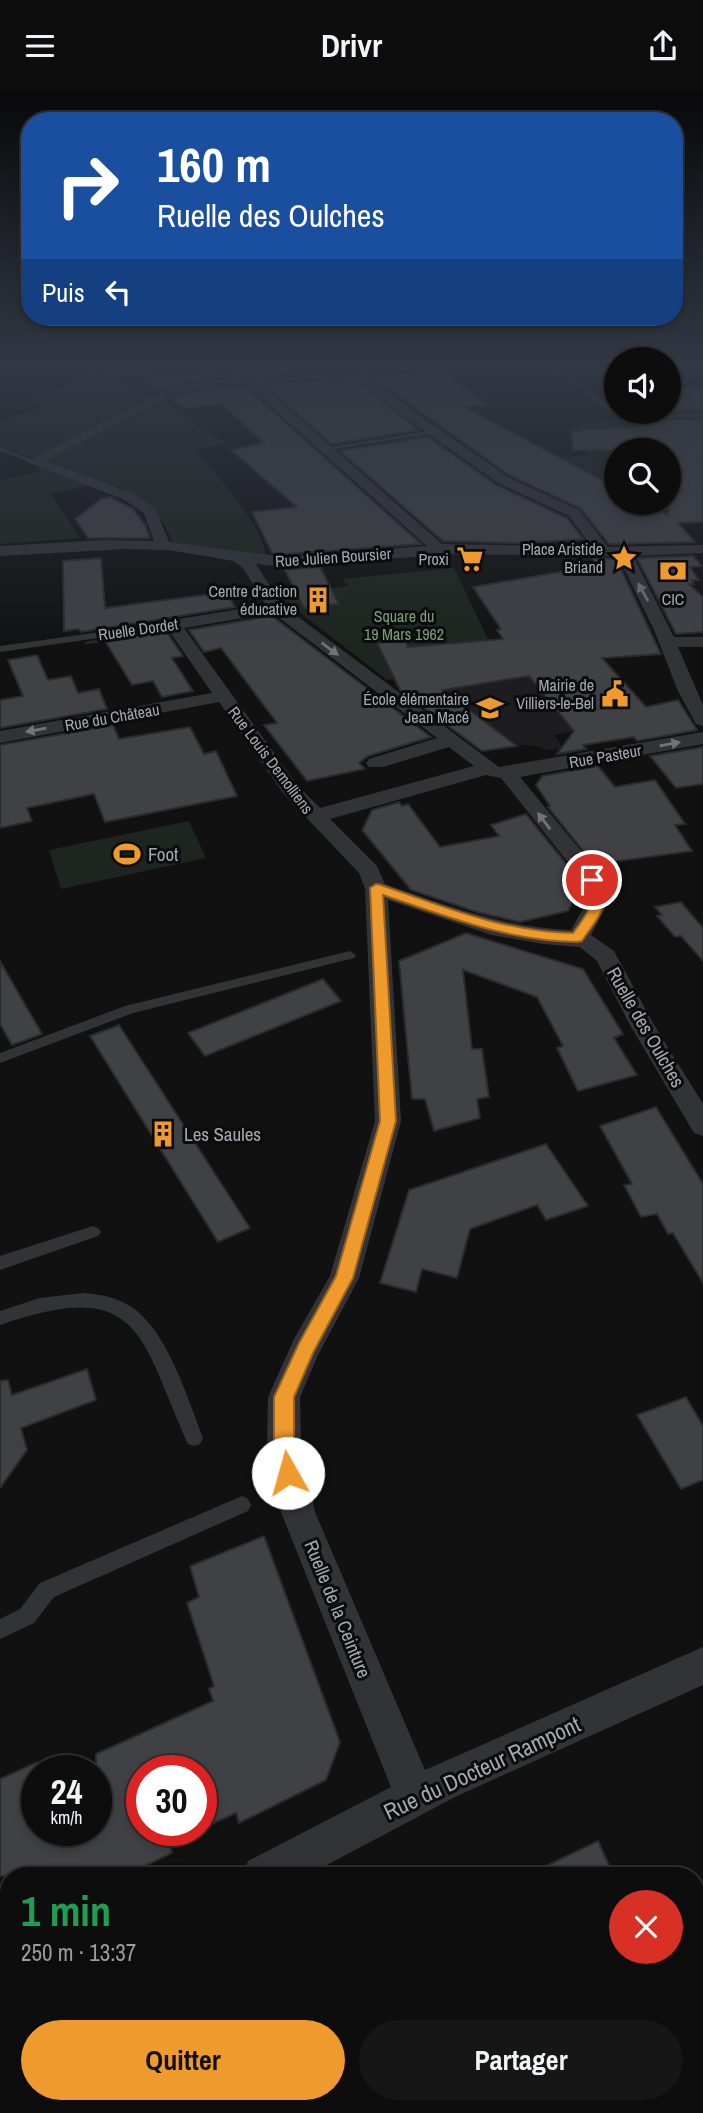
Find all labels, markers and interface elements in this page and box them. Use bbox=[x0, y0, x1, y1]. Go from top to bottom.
text: Drivr bbox=[321, 24, 382, 67]
icon: menu bbox=[21, 27, 59, 65]
icon: share bbox=[644, 27, 682, 65]
text: 160 m bbox=[157, 131, 271, 197]
icon: right bbox=[42, 140, 133, 231]
text: Ruelle des Oulches bbox=[157, 194, 385, 237]
icon: left bbox=[99, 273, 137, 311]
text: Puis bbox=[42, 275, 85, 310]
map controls bbox=[604, 347, 681, 515]
button: sound bbox=[604, 347, 681, 424]
button: search bbox=[604, 438, 681, 515]
place label: Place Aristide Briand bbox=[522, 538, 603, 578]
street label: Rue Julien Boursier bbox=[274, 542, 392, 572]
place icon: Place Aristide Briand bbox=[609, 543, 639, 573]
supermarket icon: Proxi bbox=[455, 544, 485, 574]
place label: Proxi bbox=[418, 548, 449, 570]
bank icon: CIC bbox=[658, 556, 688, 586]
place label: Centre d'action éducative bbox=[208, 580, 297, 620]
one-way arrow bbox=[637, 583, 649, 602]
building icon: Centre d'action éducative bbox=[303, 585, 333, 615]
place label: CIC bbox=[662, 588, 684, 610]
park label: Square du 19 Mars 1962 bbox=[364, 605, 444, 645]
street label: Ruelle Dordet bbox=[97, 612, 180, 645]
one-way arrow bbox=[321, 641, 339, 656]
place label: Mairie de Villiers-le-Bel bbox=[516, 674, 594, 714]
public building icon: Mairie de Villiers-le-Bel bbox=[600, 679, 630, 709]
place label: École élémentaire Jean Macé bbox=[363, 688, 469, 728]
school or university icon: École élémentaire Jean Macé bbox=[475, 693, 505, 723]
street label: Rue du Château bbox=[63, 698, 161, 736]
street label: Rue Louis Demolliens bbox=[223, 702, 319, 818]
one-way arrow bbox=[25, 725, 47, 736]
one-way arrow bbox=[659, 738, 681, 749]
street label: Rue Pasteur bbox=[567, 739, 643, 773]
one-way arrow bbox=[538, 812, 552, 830]
sports icon: Foot bbox=[112, 839, 142, 869]
place label: Foot bbox=[148, 841, 179, 867]
pin bbox=[562, 850, 622, 910]
icon: arrive bbox=[573, 861, 611, 899]
street label: Ruelle des Oulches bbox=[601, 962, 691, 1092]
building icon: Les Saules bbox=[148, 1119, 178, 1149]
place label: Les Saules bbox=[184, 1121, 261, 1147]
position arrow bbox=[251, 1436, 325, 1510]
street label: Ruelle de la Ceinture bbox=[299, 1536, 377, 1682]
street label: Rue du Docteur Rampont bbox=[378, 1708, 585, 1827]
speed limit sign: 30 bbox=[126, 1755, 217, 1846]
text: 24 bbox=[51, 1768, 82, 1815]
text: km/h bbox=[51, 1805, 83, 1830]
text: 1 min bbox=[21, 1883, 111, 1939]
button: close bbox=[609, 1890, 683, 1964]
text: 250 m · 13:37 bbox=[21, 1937, 136, 1968]
button: Quitter bbox=[21, 2020, 345, 2100]
button: Partager bbox=[359, 2020, 683, 2100]

